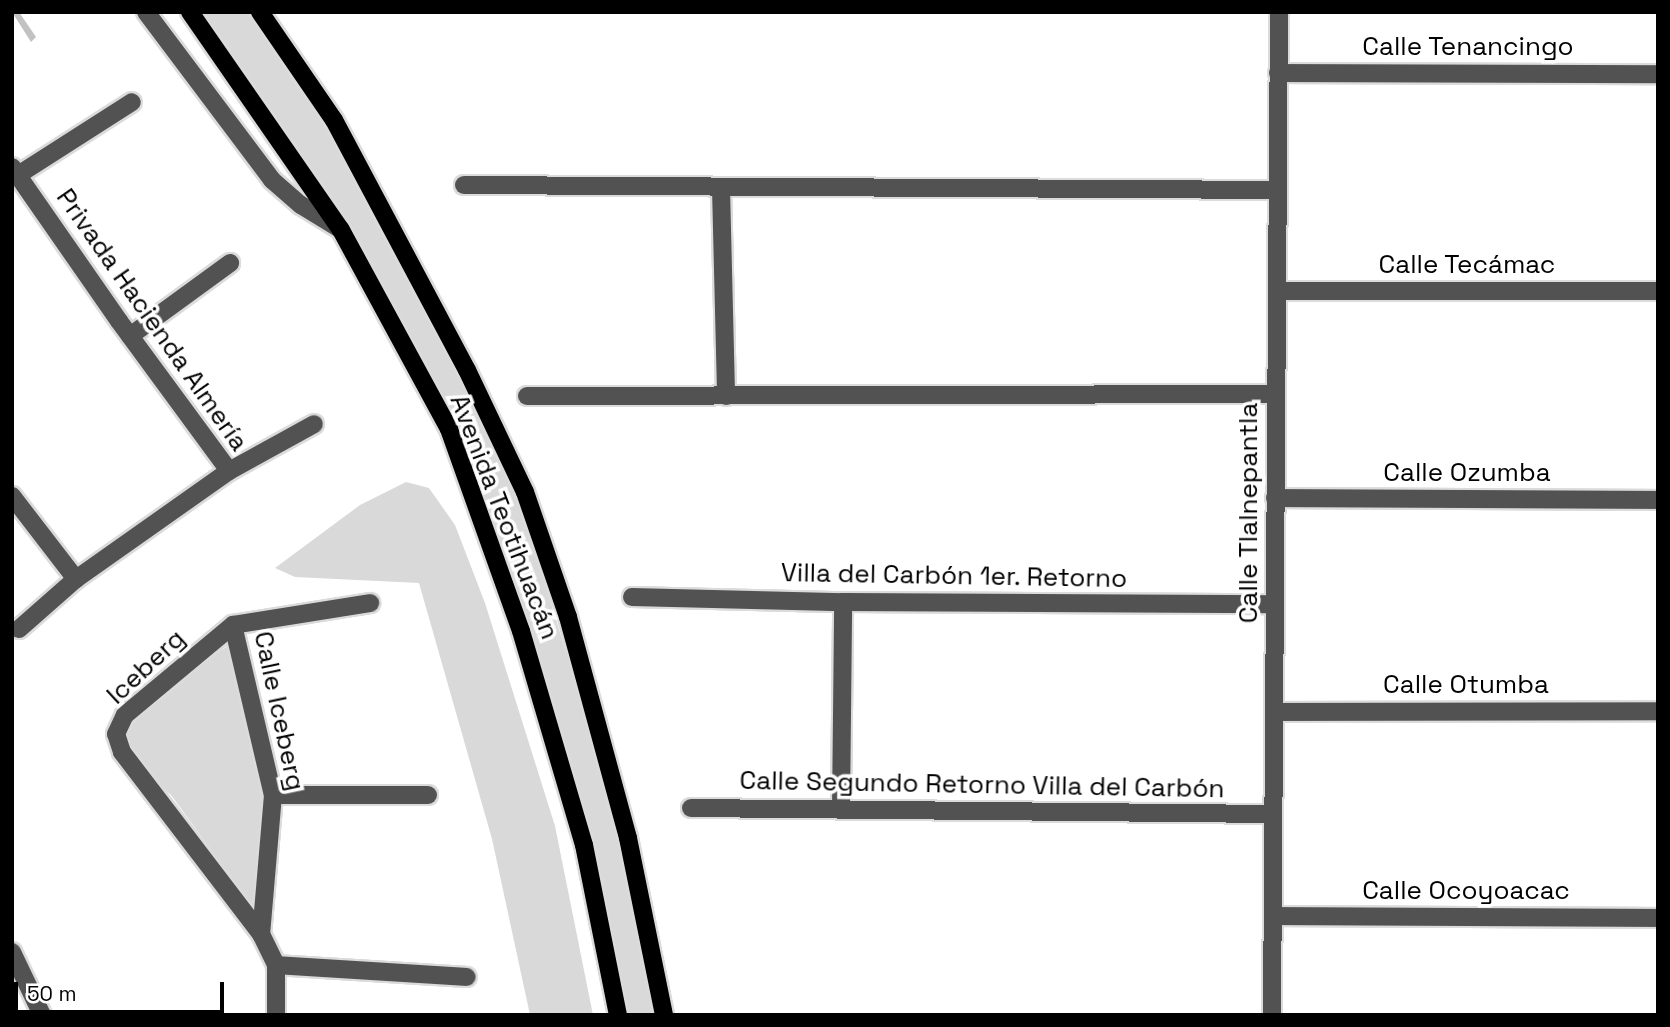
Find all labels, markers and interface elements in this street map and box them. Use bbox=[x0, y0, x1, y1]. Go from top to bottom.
street label: Calle Tenancingo bbox=[1362, 31, 1574, 63]
street label: Privada Hacienda Almería bbox=[49, 183, 255, 457]
street label: Calle Tecámac bbox=[1378, 249, 1556, 281]
street label: Avenida Teotihuacán bbox=[443, 390, 565, 644]
street label: Calle Tlalnepantla bbox=[1233, 402, 1265, 624]
street label: Calle Ozumba bbox=[1383, 457, 1551, 489]
street label: Villa del Carbón 1er. Retorno bbox=[780, 557, 1128, 595]
street label: Iceberg bbox=[100, 623, 192, 711]
street label: Calle Iceberg bbox=[247, 629, 311, 793]
street label: Calle Otumba bbox=[1383, 669, 1549, 701]
street label: Calle Segundo Retorno Villa del Carbón bbox=[739, 765, 1225, 805]
street label: Calle Ocoyoacac bbox=[1362, 875, 1570, 907]
scale bar bbox=[18, 968, 228, 1012]
text: 50 m bbox=[27, 980, 77, 1007]

